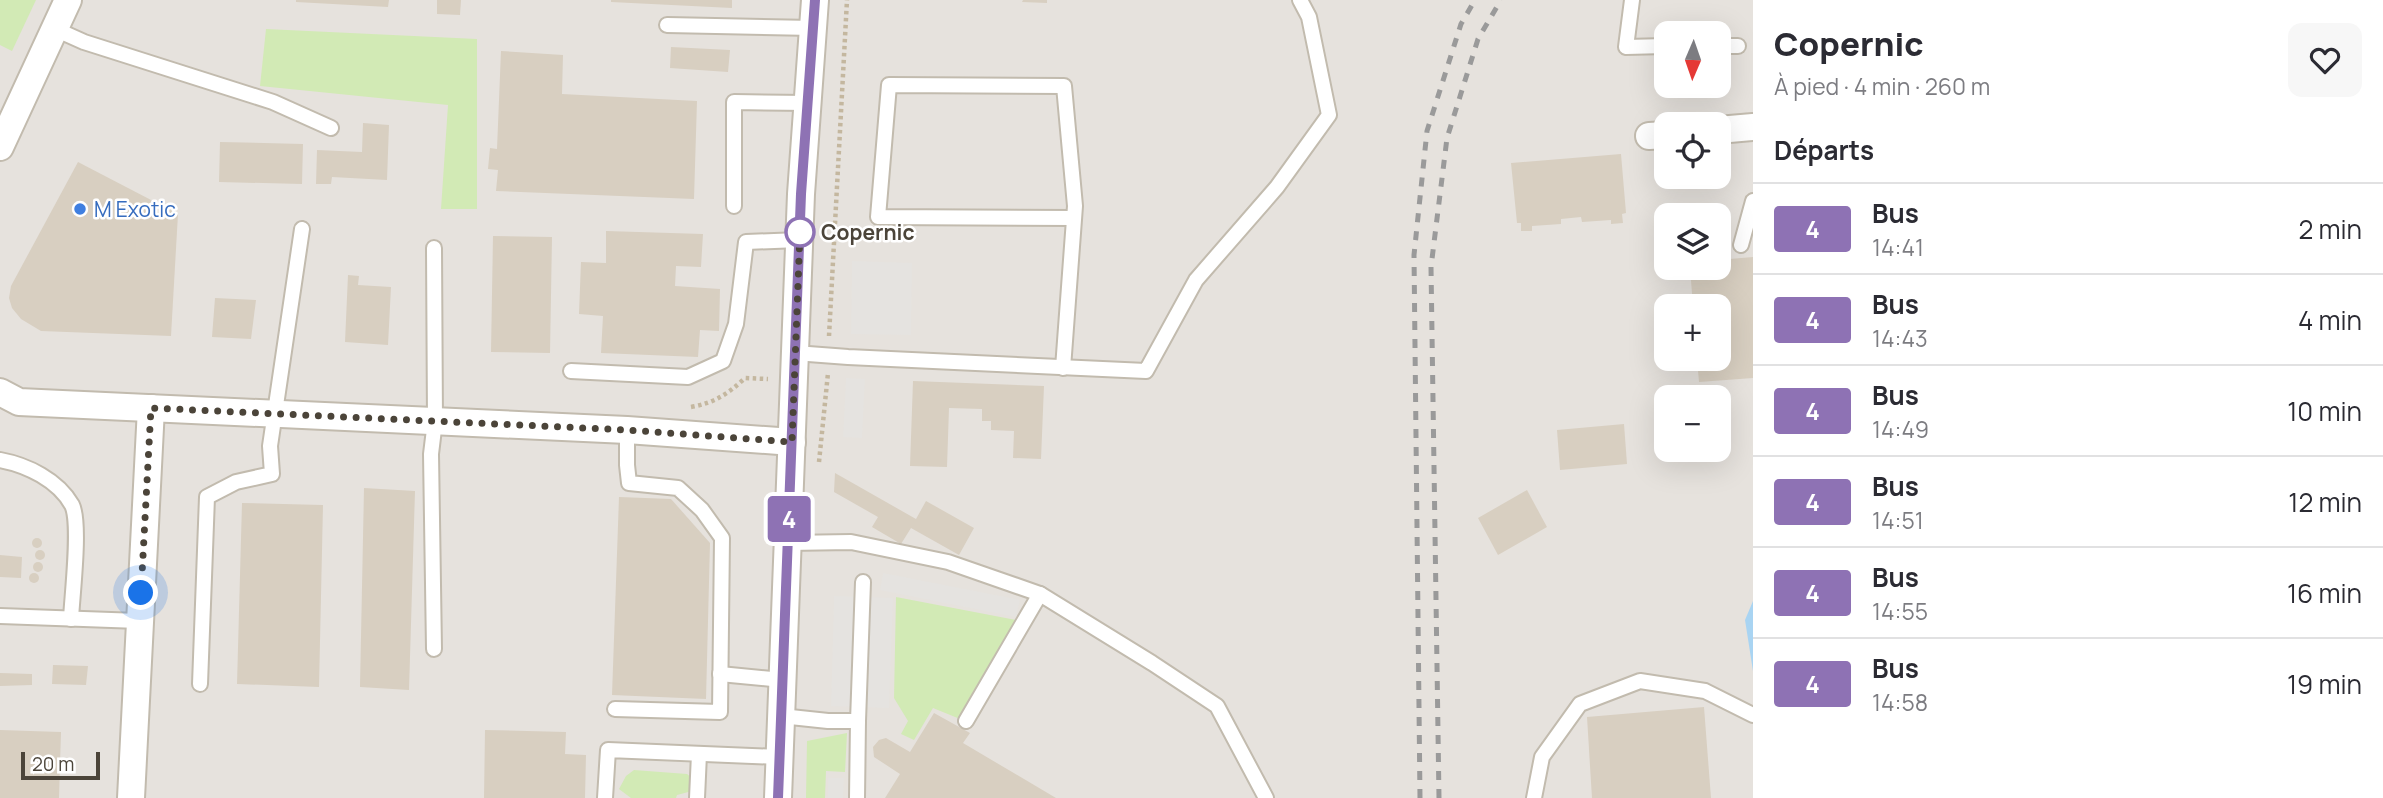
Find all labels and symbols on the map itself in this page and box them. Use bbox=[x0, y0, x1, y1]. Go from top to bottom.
north arrow bbox=[1654, 21, 1731, 98]
place label: M Exotic bbox=[94, 195, 176, 223]
marker: M Exotic bbox=[72, 201, 88, 217]
marker: Copernic bbox=[785, 217, 815, 247]
place label: Copernic bbox=[821, 218, 915, 246]
line badge: 4 bbox=[766, 496, 812, 542]
your location bbox=[123, 575, 158, 610]
scale bar bbox=[21, 749, 100, 781]

